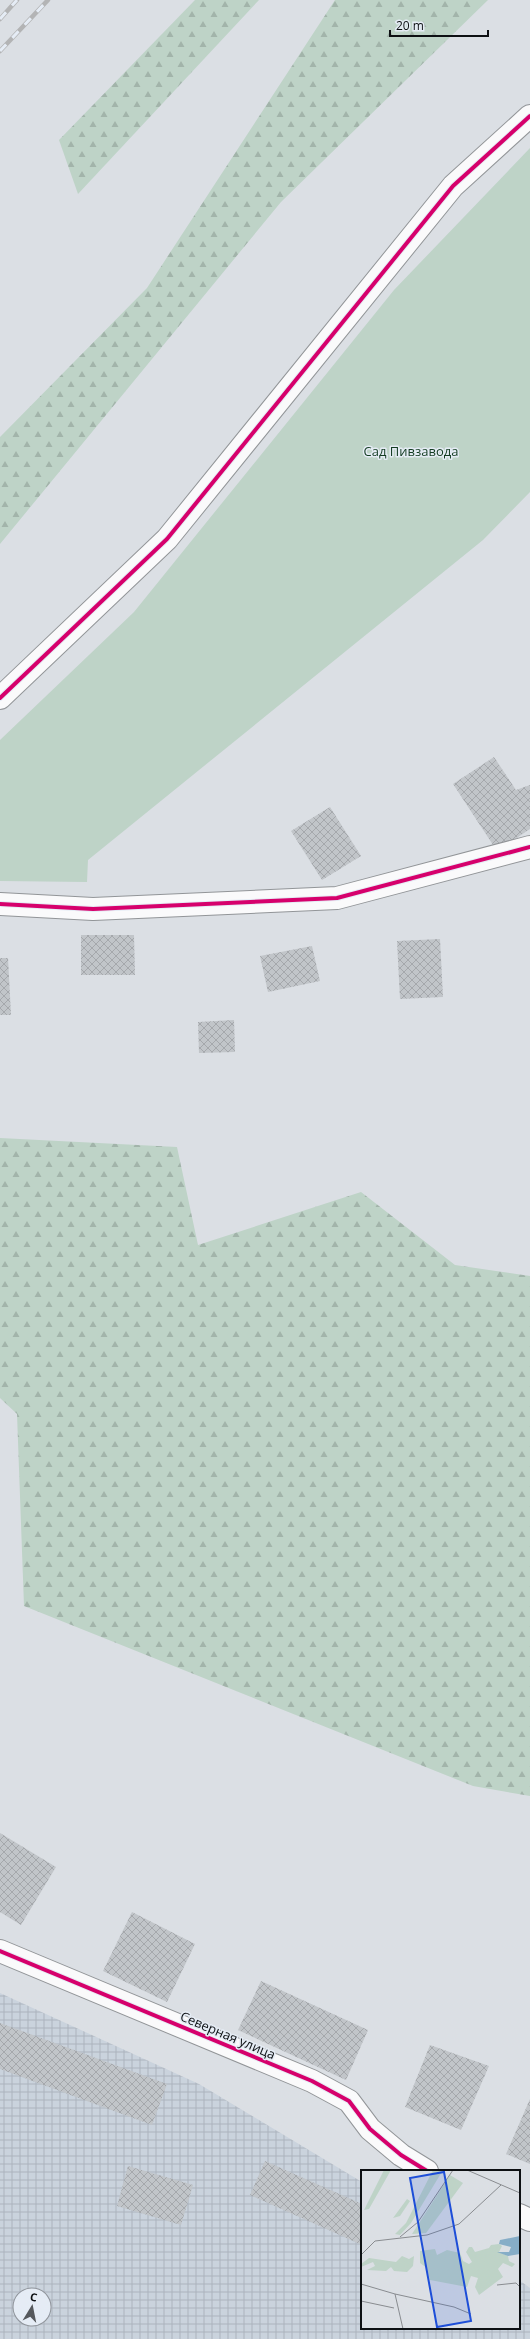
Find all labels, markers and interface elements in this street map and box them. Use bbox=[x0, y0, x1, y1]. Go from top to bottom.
scale bar bbox=[390, 12, 488, 38]
text: 20 m bbox=[396, 17, 424, 34]
park label: Сад Пивзавода bbox=[364, 442, 458, 460]
street label: Северная улица bbox=[178, 2007, 278, 2063]
inset map bbox=[361, 2170, 520, 2329]
north arrow bbox=[12, 2287, 52, 2327]
text: С bbox=[29, 2289, 39, 2305]

